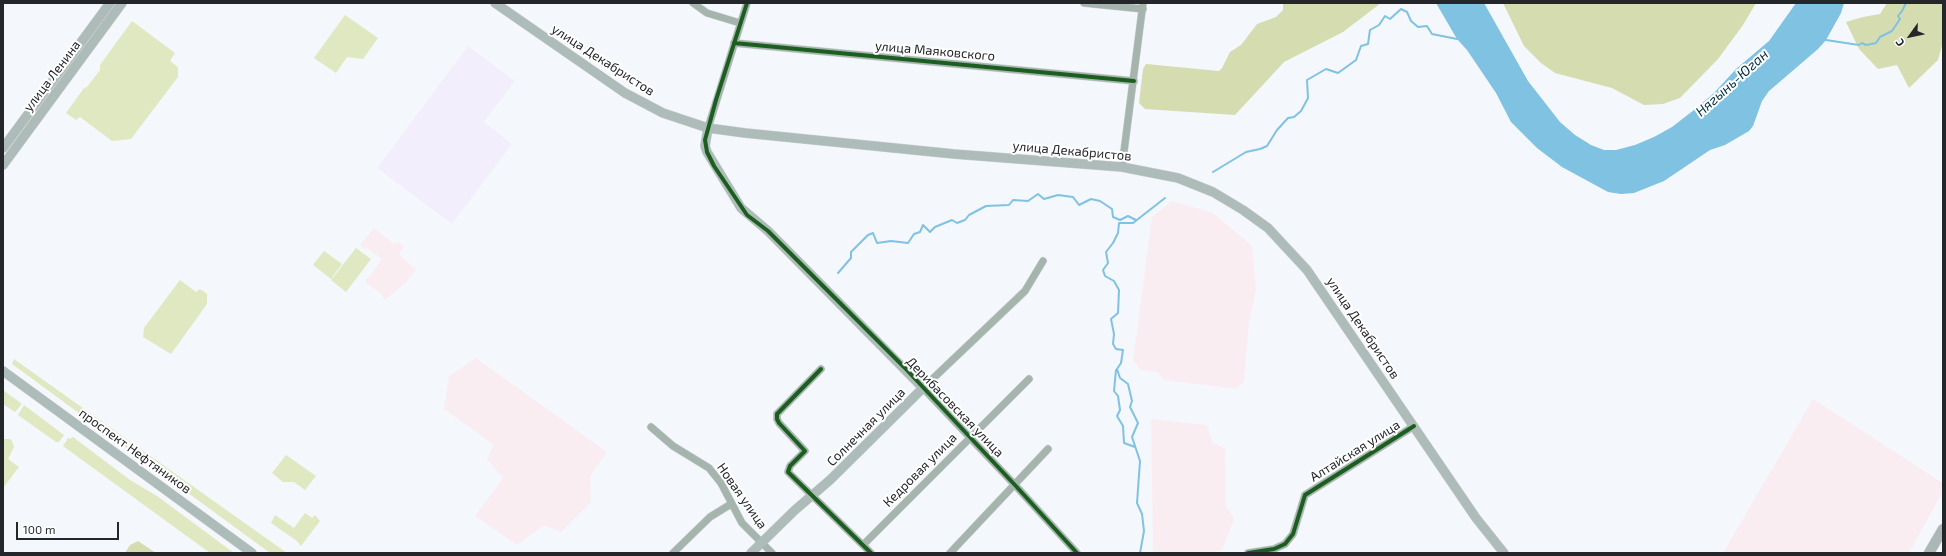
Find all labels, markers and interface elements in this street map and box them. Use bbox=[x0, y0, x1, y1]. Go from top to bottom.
north arrow bbox=[1890, 16, 1930, 56]
street label: улица Декабристов bbox=[549, 21, 657, 99]
text: С bbox=[1892, 37, 1907, 49]
street label: улица Ленина bbox=[20, 38, 84, 114]
street label: улица Маяковского bbox=[874, 38, 996, 64]
water label: Нягынь-Юган bbox=[1692, 46, 1772, 120]
street label: улица Декабристов bbox=[1012, 138, 1132, 164]
street label: улица Декабристов bbox=[1323, 274, 1403, 382]
street label: Дерибасовская улица bbox=[903, 354, 1007, 460]
street label: Солнечная улица bbox=[824, 385, 908, 469]
street label: проспект Нефтяников bbox=[76, 405, 194, 497]
street label: Алтайская улица bbox=[1307, 417, 1403, 485]
street label: Кедровая улица bbox=[880, 430, 960, 510]
street label: Новая улица bbox=[714, 460, 770, 532]
scale bar bbox=[18, 514, 121, 540]
text: 100 m bbox=[23, 522, 55, 536]

